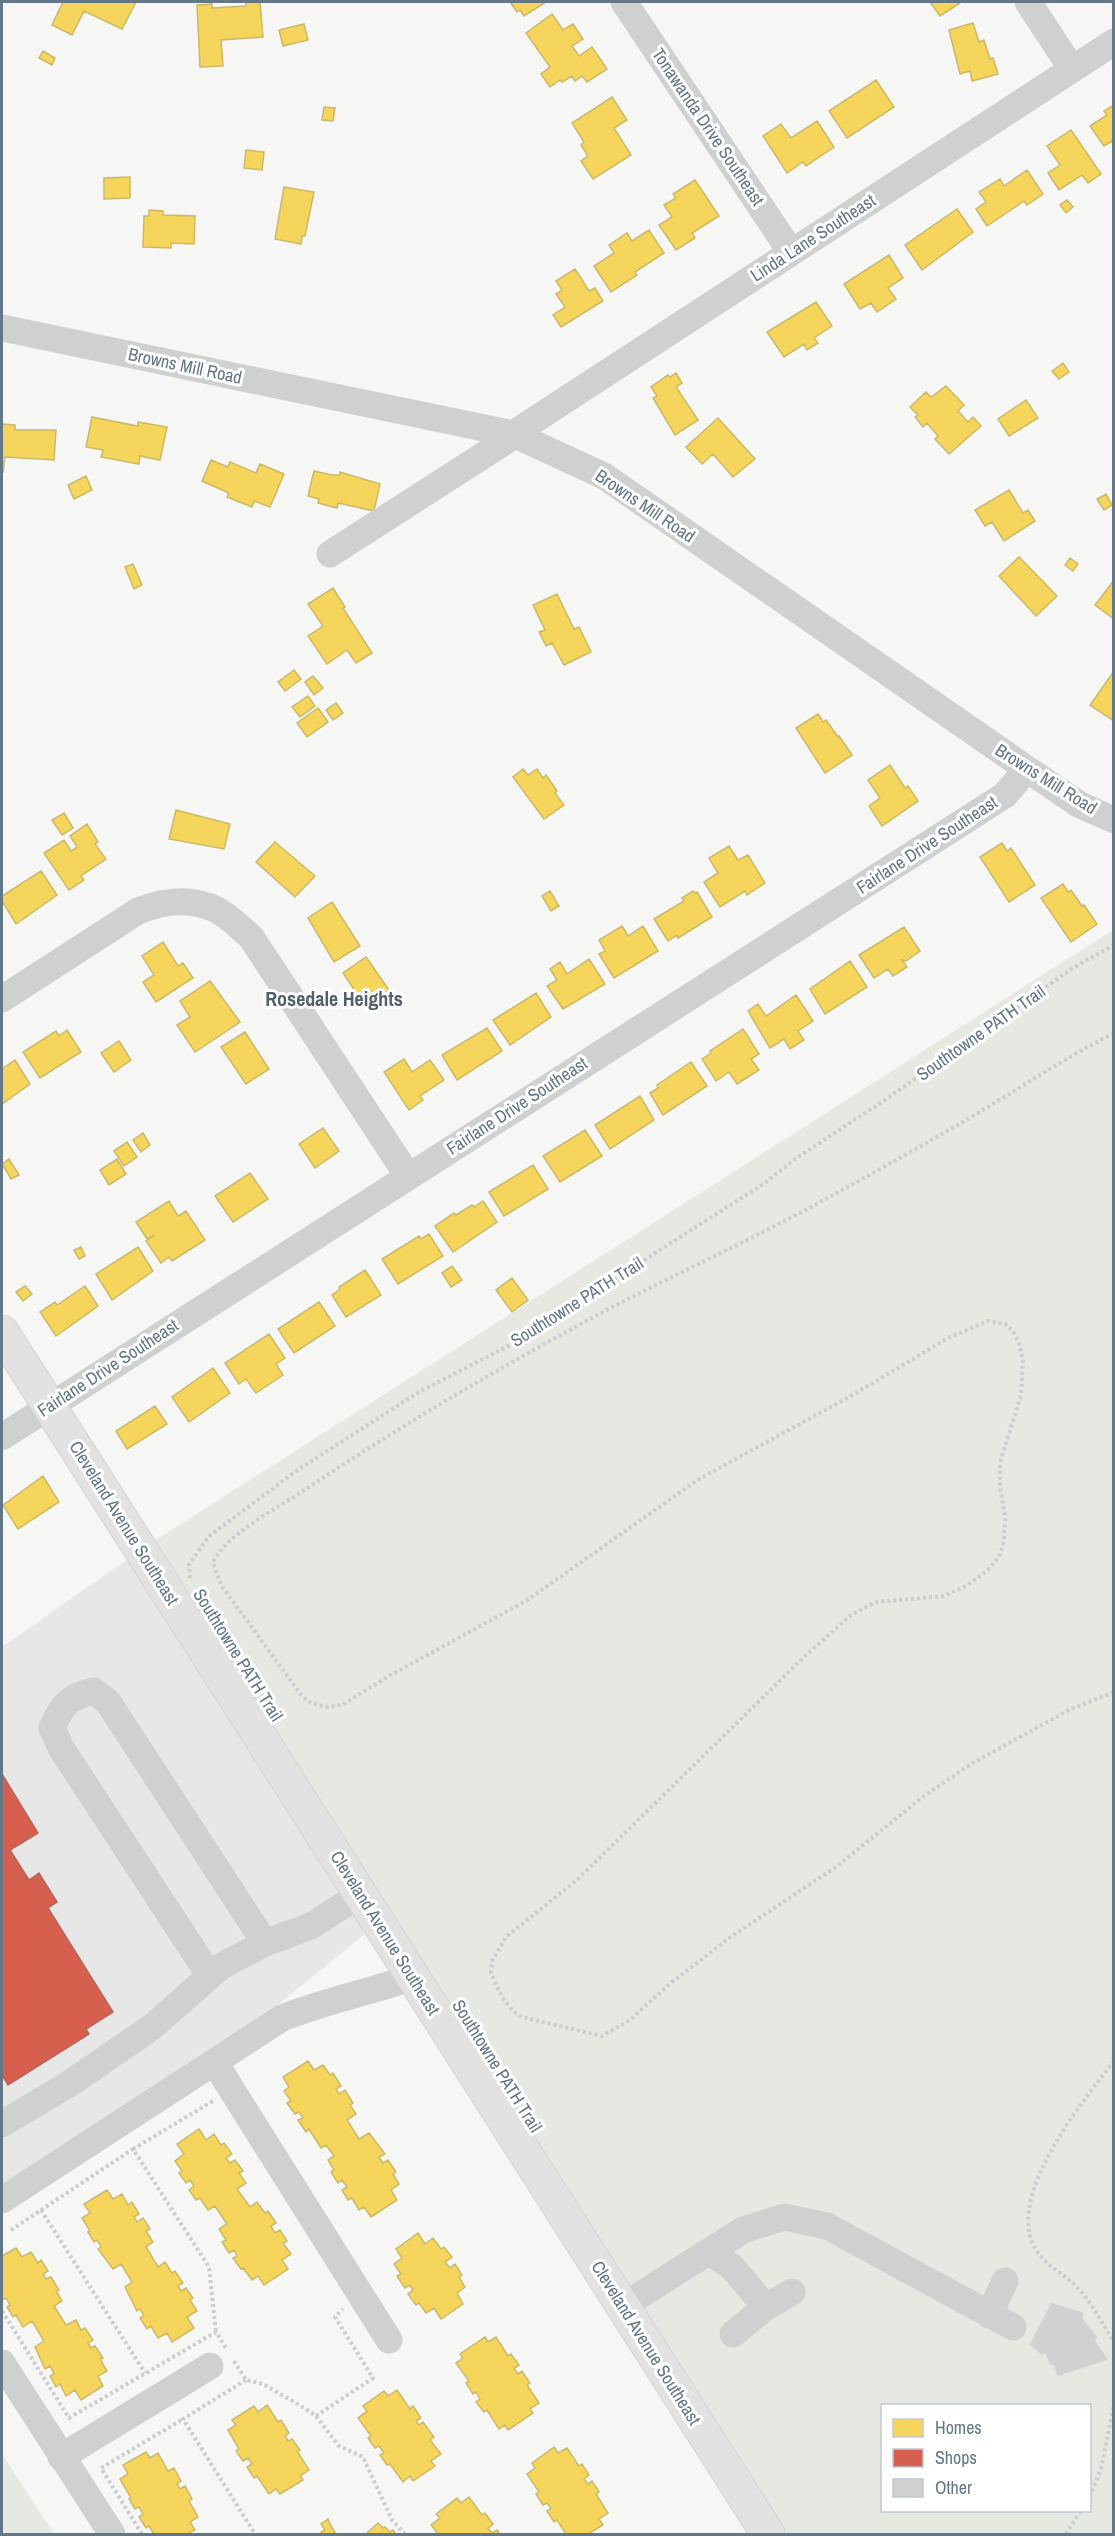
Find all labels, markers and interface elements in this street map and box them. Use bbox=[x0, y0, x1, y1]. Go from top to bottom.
street label: Tonawanda Drive Southeast bbox=[646, 43, 771, 211]
street label: Linda Lane Southeast bbox=[745, 188, 880, 287]
street label: Browns Mill Road bbox=[126, 341, 244, 390]
street label: Browns Mill Road bbox=[590, 463, 700, 548]
street label: Browns Mill Road bbox=[991, 737, 1102, 820]
street label: Fairlane Drive Southeast bbox=[851, 790, 1002, 900]
street label: Southtowne PATH Trail bbox=[911, 979, 1050, 1086]
district label: Rosedale Heights bbox=[265, 985, 403, 1012]
street label: Fairlane Drive Southeast bbox=[441, 1051, 592, 1161]
street label: Southtowne PATH Trail bbox=[506, 1251, 648, 1352]
street label: Fairlane Drive Southeast bbox=[32, 1313, 183, 1423]
street label: Cleveland Avenue Southeast bbox=[64, 1436, 185, 1610]
street label: Southtowne PATH Trail bbox=[188, 1584, 289, 1726]
street label: Cleveland Avenue Southeast bbox=[325, 1846, 446, 2020]
street label: Southtowne PATH Trail bbox=[447, 1995, 548, 2137]
street label: Cleveland Avenue Southeast bbox=[586, 2256, 707, 2430]
legend bbox=[881, 2404, 1091, 2512]
text: Homes bbox=[935, 2415, 982, 2440]
text: Shops bbox=[935, 2445, 977, 2470]
text: Other bbox=[935, 2475, 972, 2500]

